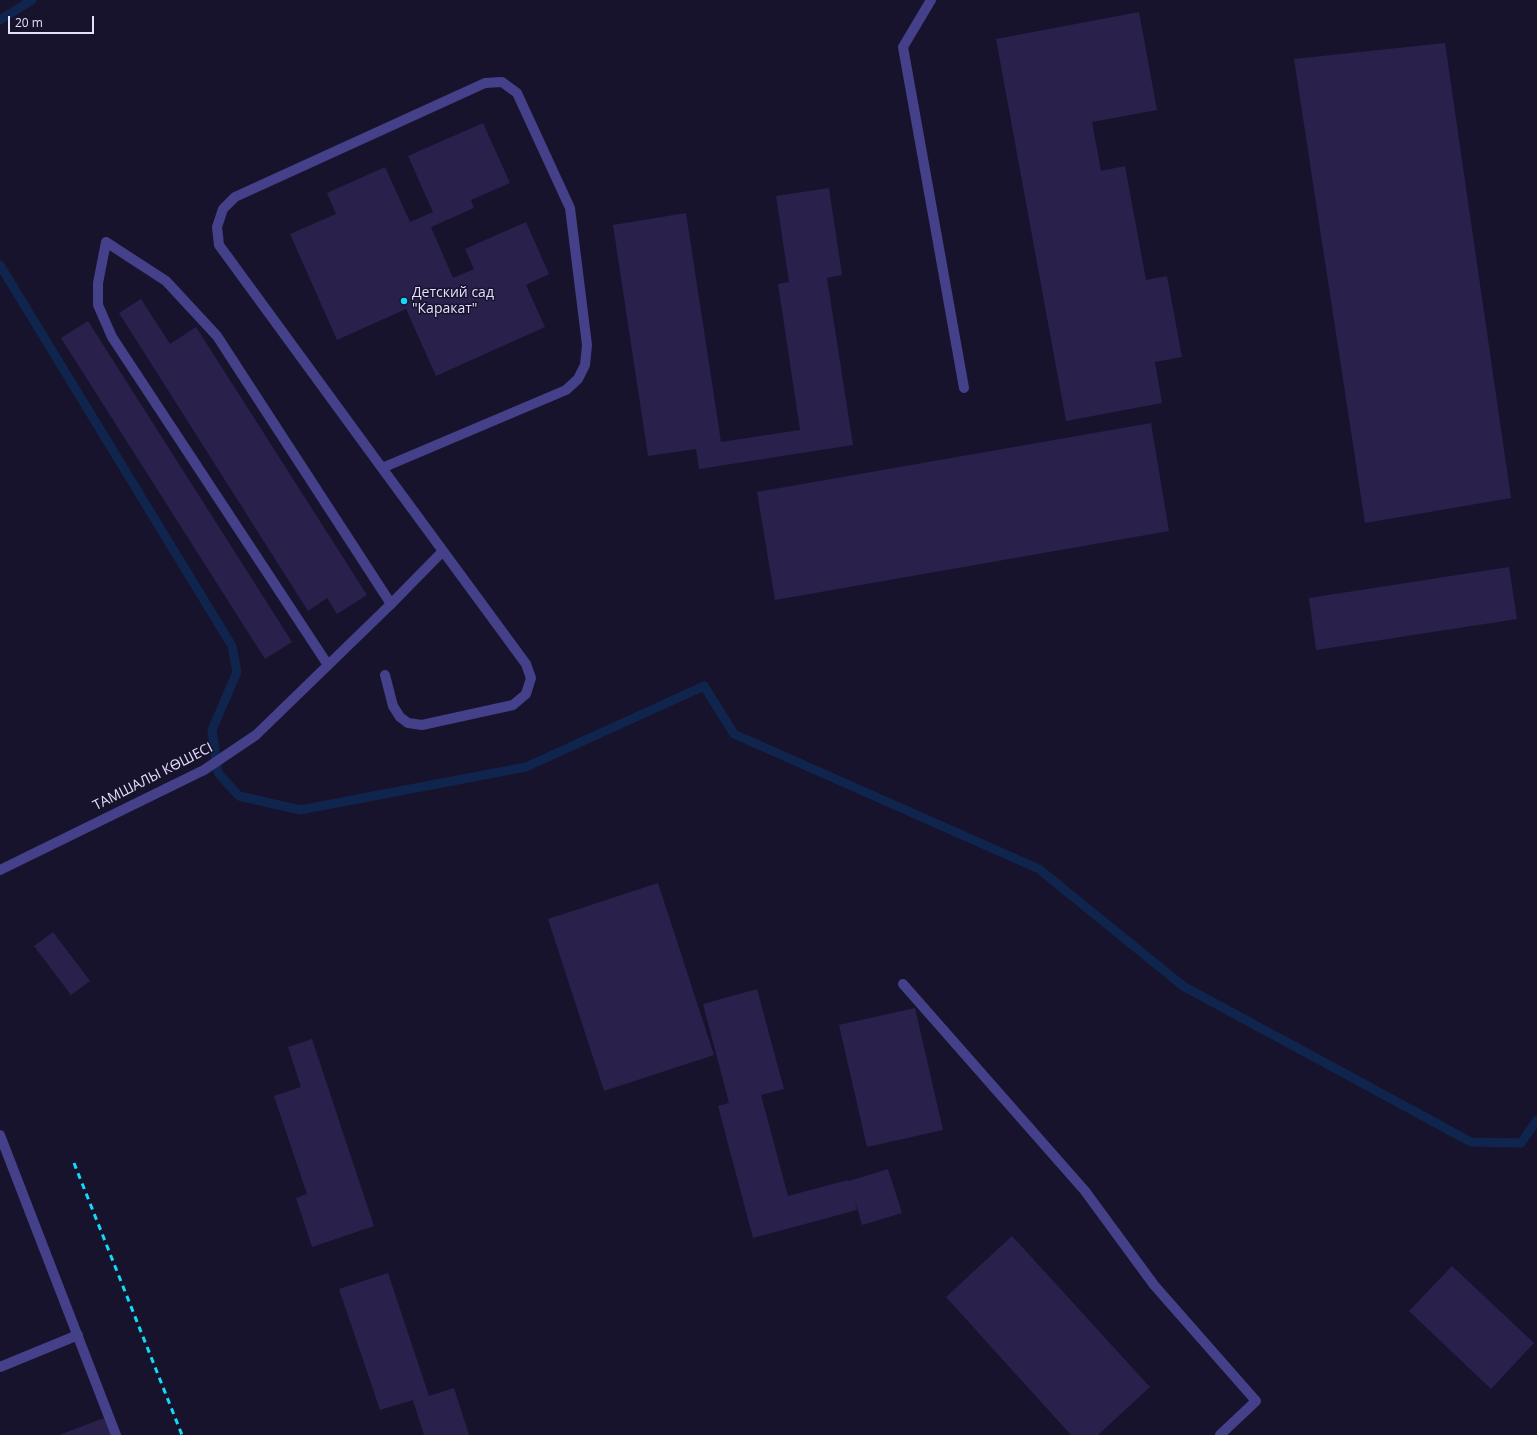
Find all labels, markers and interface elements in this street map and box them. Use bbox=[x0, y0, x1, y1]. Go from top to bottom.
scale bar bbox=[10, 8, 96, 34]
text: 20 m bbox=[15, 14, 43, 31]
place label: Детский сад "Каракат" bbox=[412, 285, 494, 318]
marker: Детский сад "Каракат" bbox=[399, 296, 409, 306]
street label: ТАМШАЛЫ КӨШЕСІ bbox=[90, 740, 216, 814]

